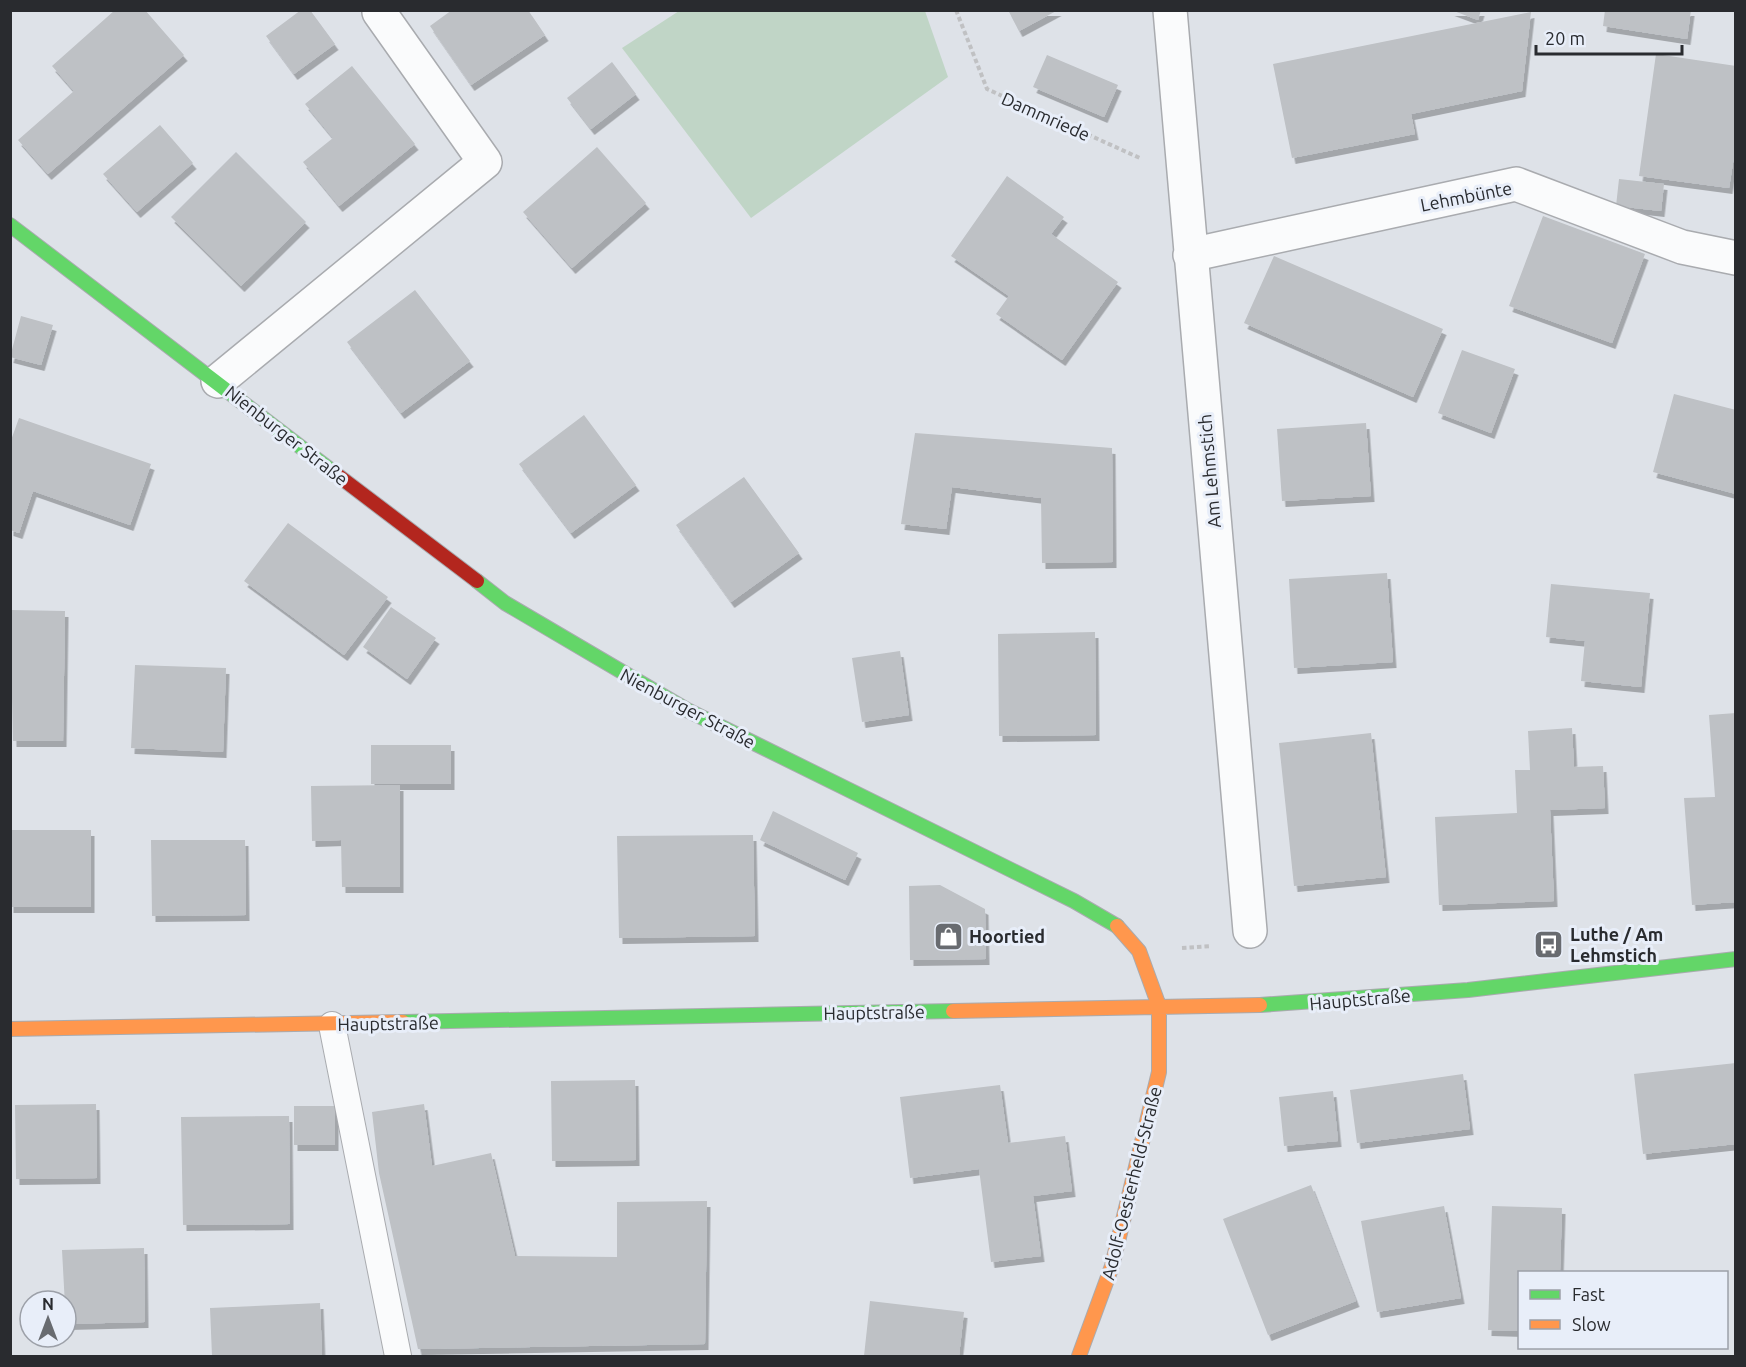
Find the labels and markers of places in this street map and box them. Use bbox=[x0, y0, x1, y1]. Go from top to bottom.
shop icon: Hoortied bbox=[932, 920, 964, 952]
place label: Luthe / Am Lehmstich bbox=[1570, 924, 1663, 965]
place label: Hoortied bbox=[969, 926, 1045, 946]
bus stop icon: Luthe / Am Lehmstich bbox=[1533, 928, 1565, 960]

